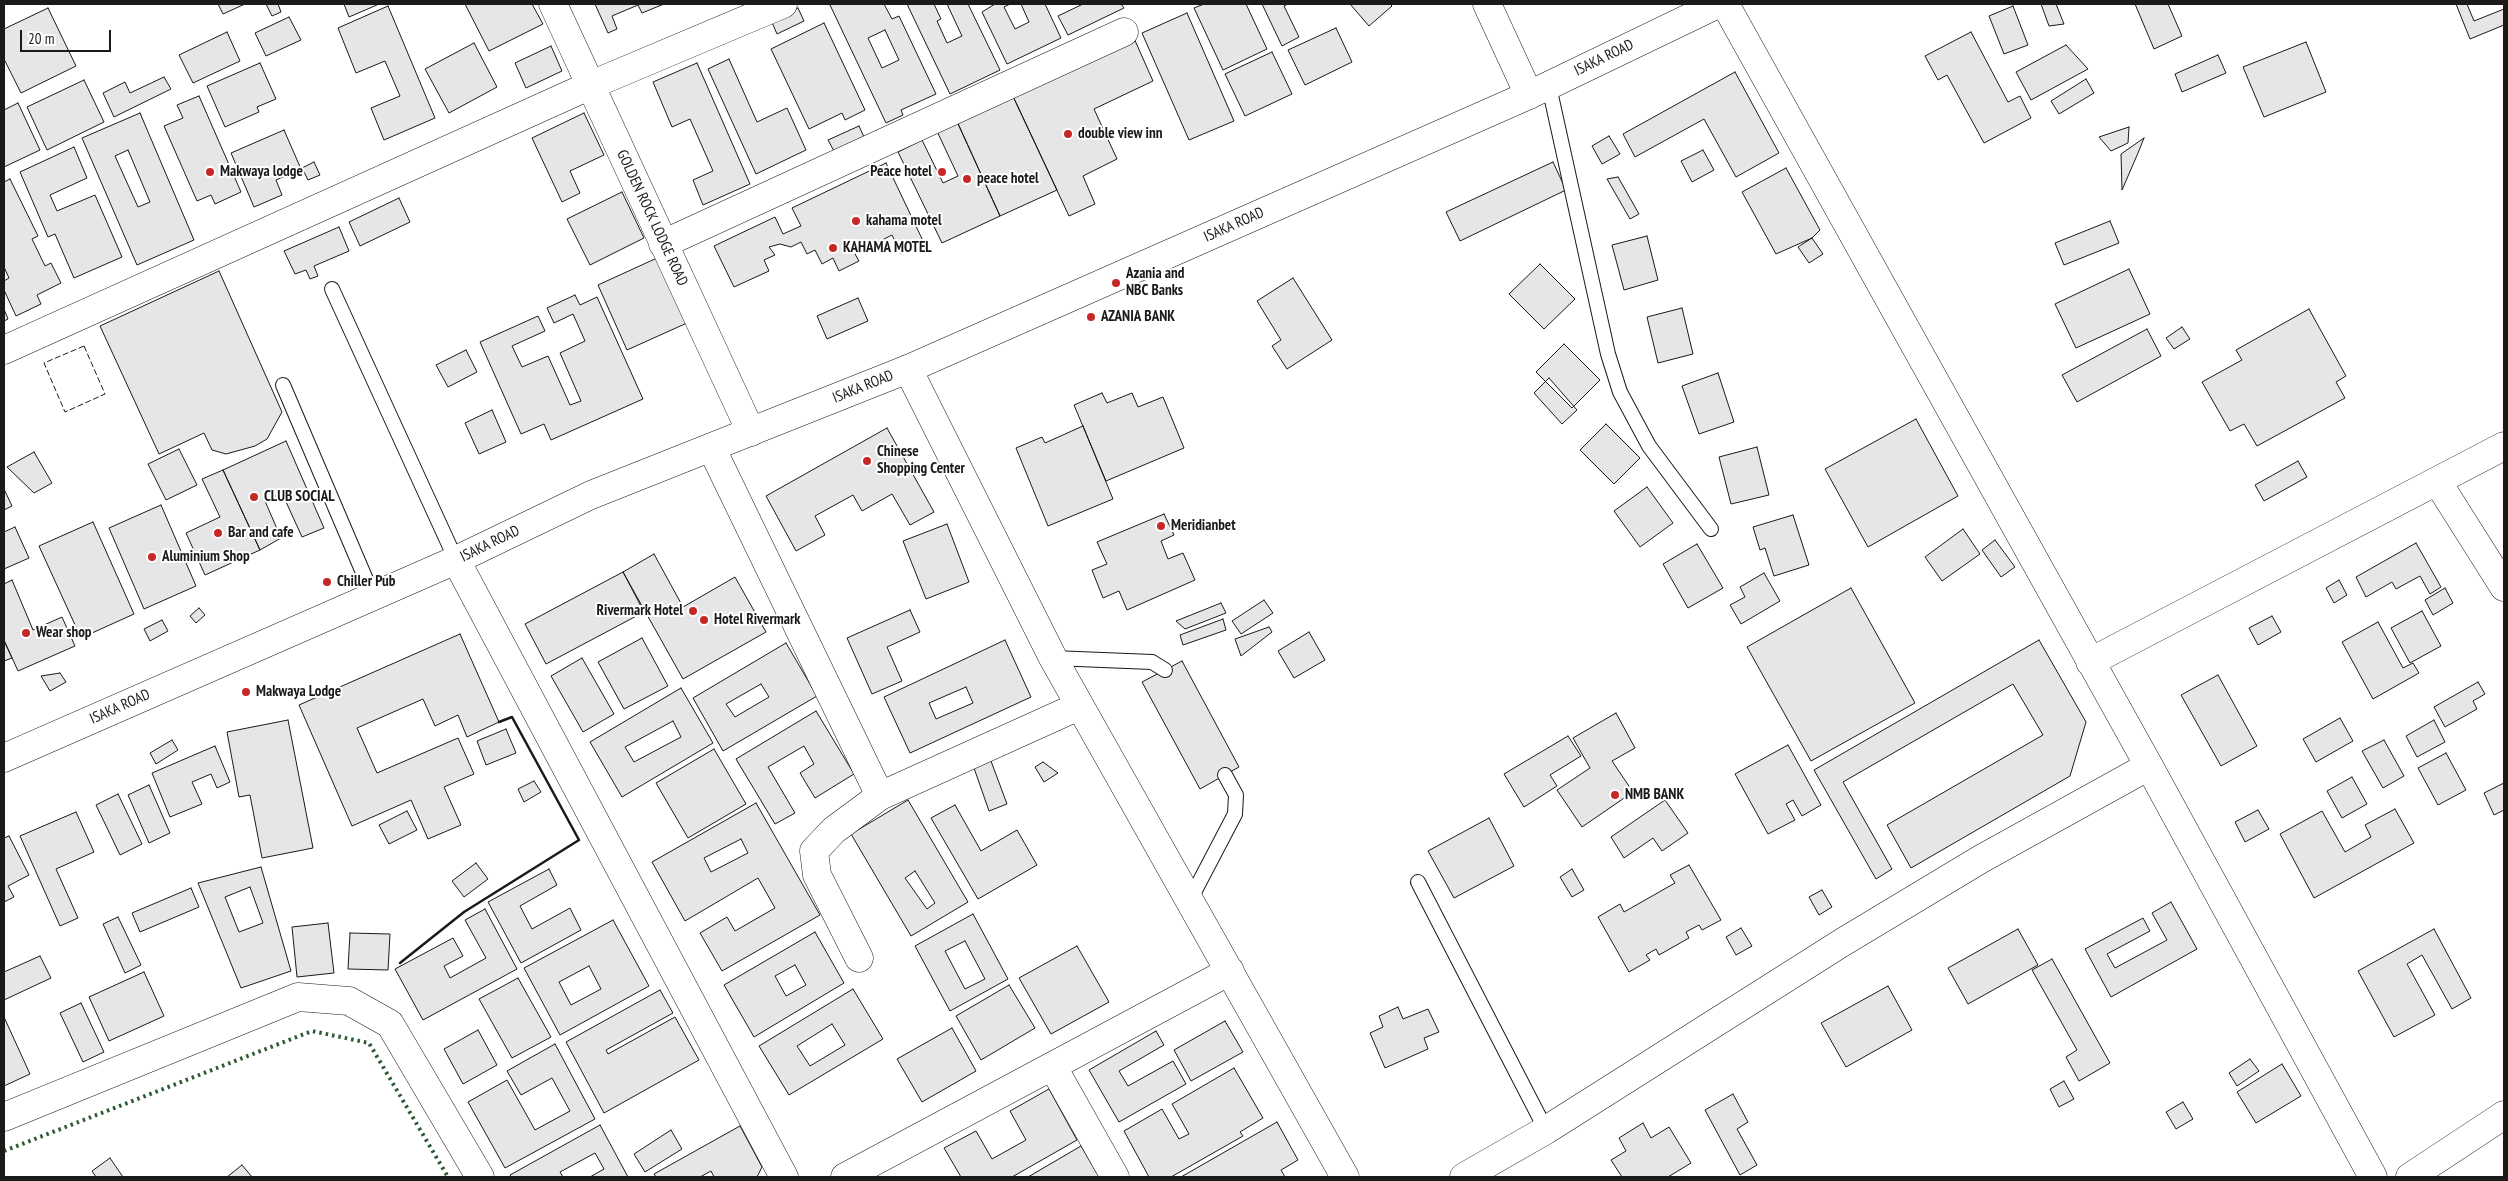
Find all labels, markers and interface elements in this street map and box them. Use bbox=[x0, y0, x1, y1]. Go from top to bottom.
scale bar bbox=[22, 20, 114, 52]
text: 20 m bbox=[28, 29, 54, 48]
street label: ISAKA ROAD bbox=[1571, 36, 1637, 80]
place label: double view inn bbox=[1078, 125, 1162, 143]
marker: double view inn bbox=[1062, 128, 1074, 140]
street label: GOLDEN ROCK LODGE ROAD bbox=[613, 147, 691, 289]
place label: Makwaya lodge bbox=[220, 163, 303, 181]
place label: Peace hotel bbox=[870, 163, 932, 181]
marker: Makwaya lodge bbox=[204, 166, 216, 178]
marker: Peace hotel bbox=[936, 166, 948, 178]
place label: peace hotel bbox=[977, 170, 1039, 188]
marker: peace hotel bbox=[961, 173, 973, 185]
street label: ISAKA ROAD bbox=[1201, 204, 1267, 246]
place label: kahama motel bbox=[866, 212, 942, 230]
marker: kahama motel bbox=[850, 215, 862, 227]
place label: KAHAMA MOTEL bbox=[843, 239, 932, 257]
marker: KAHAMA MOTEL bbox=[827, 242, 839, 254]
place label: Azania and NBC Banks bbox=[1126, 265, 1184, 300]
marker: Azania and NBC Banks bbox=[1110, 277, 1122, 289]
place label: AZANIA BANK bbox=[1101, 308, 1175, 326]
marker: AZANIA BANK bbox=[1085, 311, 1097, 323]
street label: ISAKA ROAD bbox=[830, 367, 896, 407]
place label: Chinese Shopping Center bbox=[877, 443, 965, 478]
marker: Chinese Shopping Center bbox=[861, 455, 873, 467]
place label: CLUB SOCIAL bbox=[264, 488, 335, 506]
marker: CLUB SOCIAL bbox=[248, 491, 260, 503]
place label: Meridianbet bbox=[1171, 517, 1236, 535]
marker: Meridianbet bbox=[1155, 520, 1167, 532]
street label: ISAKA ROAD bbox=[457, 522, 523, 566]
place label: Bar and cafe bbox=[228, 524, 294, 542]
marker: Bar and cafe bbox=[212, 527, 224, 539]
place label: Aluminium Shop bbox=[162, 548, 250, 566]
marker: Aluminium Shop bbox=[146, 551, 158, 563]
place label: Chiller Pub bbox=[337, 573, 395, 591]
marker: Chiller Pub bbox=[321, 576, 333, 588]
place label: Rivermark Hotel bbox=[596, 602, 683, 620]
marker: Rivermark Hotel bbox=[687, 605, 699, 617]
place label: Hotel Rivermark bbox=[714, 611, 801, 629]
marker: Hotel Rivermark bbox=[698, 614, 710, 626]
place label: Wear shop bbox=[36, 624, 92, 642]
marker: Wear shop bbox=[20, 627, 32, 639]
place label: Makwaya Lodge bbox=[256, 683, 341, 701]
street label: ISAKA ROAD bbox=[87, 686, 153, 728]
marker: Makwaya Lodge bbox=[240, 686, 252, 698]
place label: NMB BANK bbox=[1625, 786, 1684, 804]
marker: NMB BANK bbox=[1609, 789, 1621, 801]

